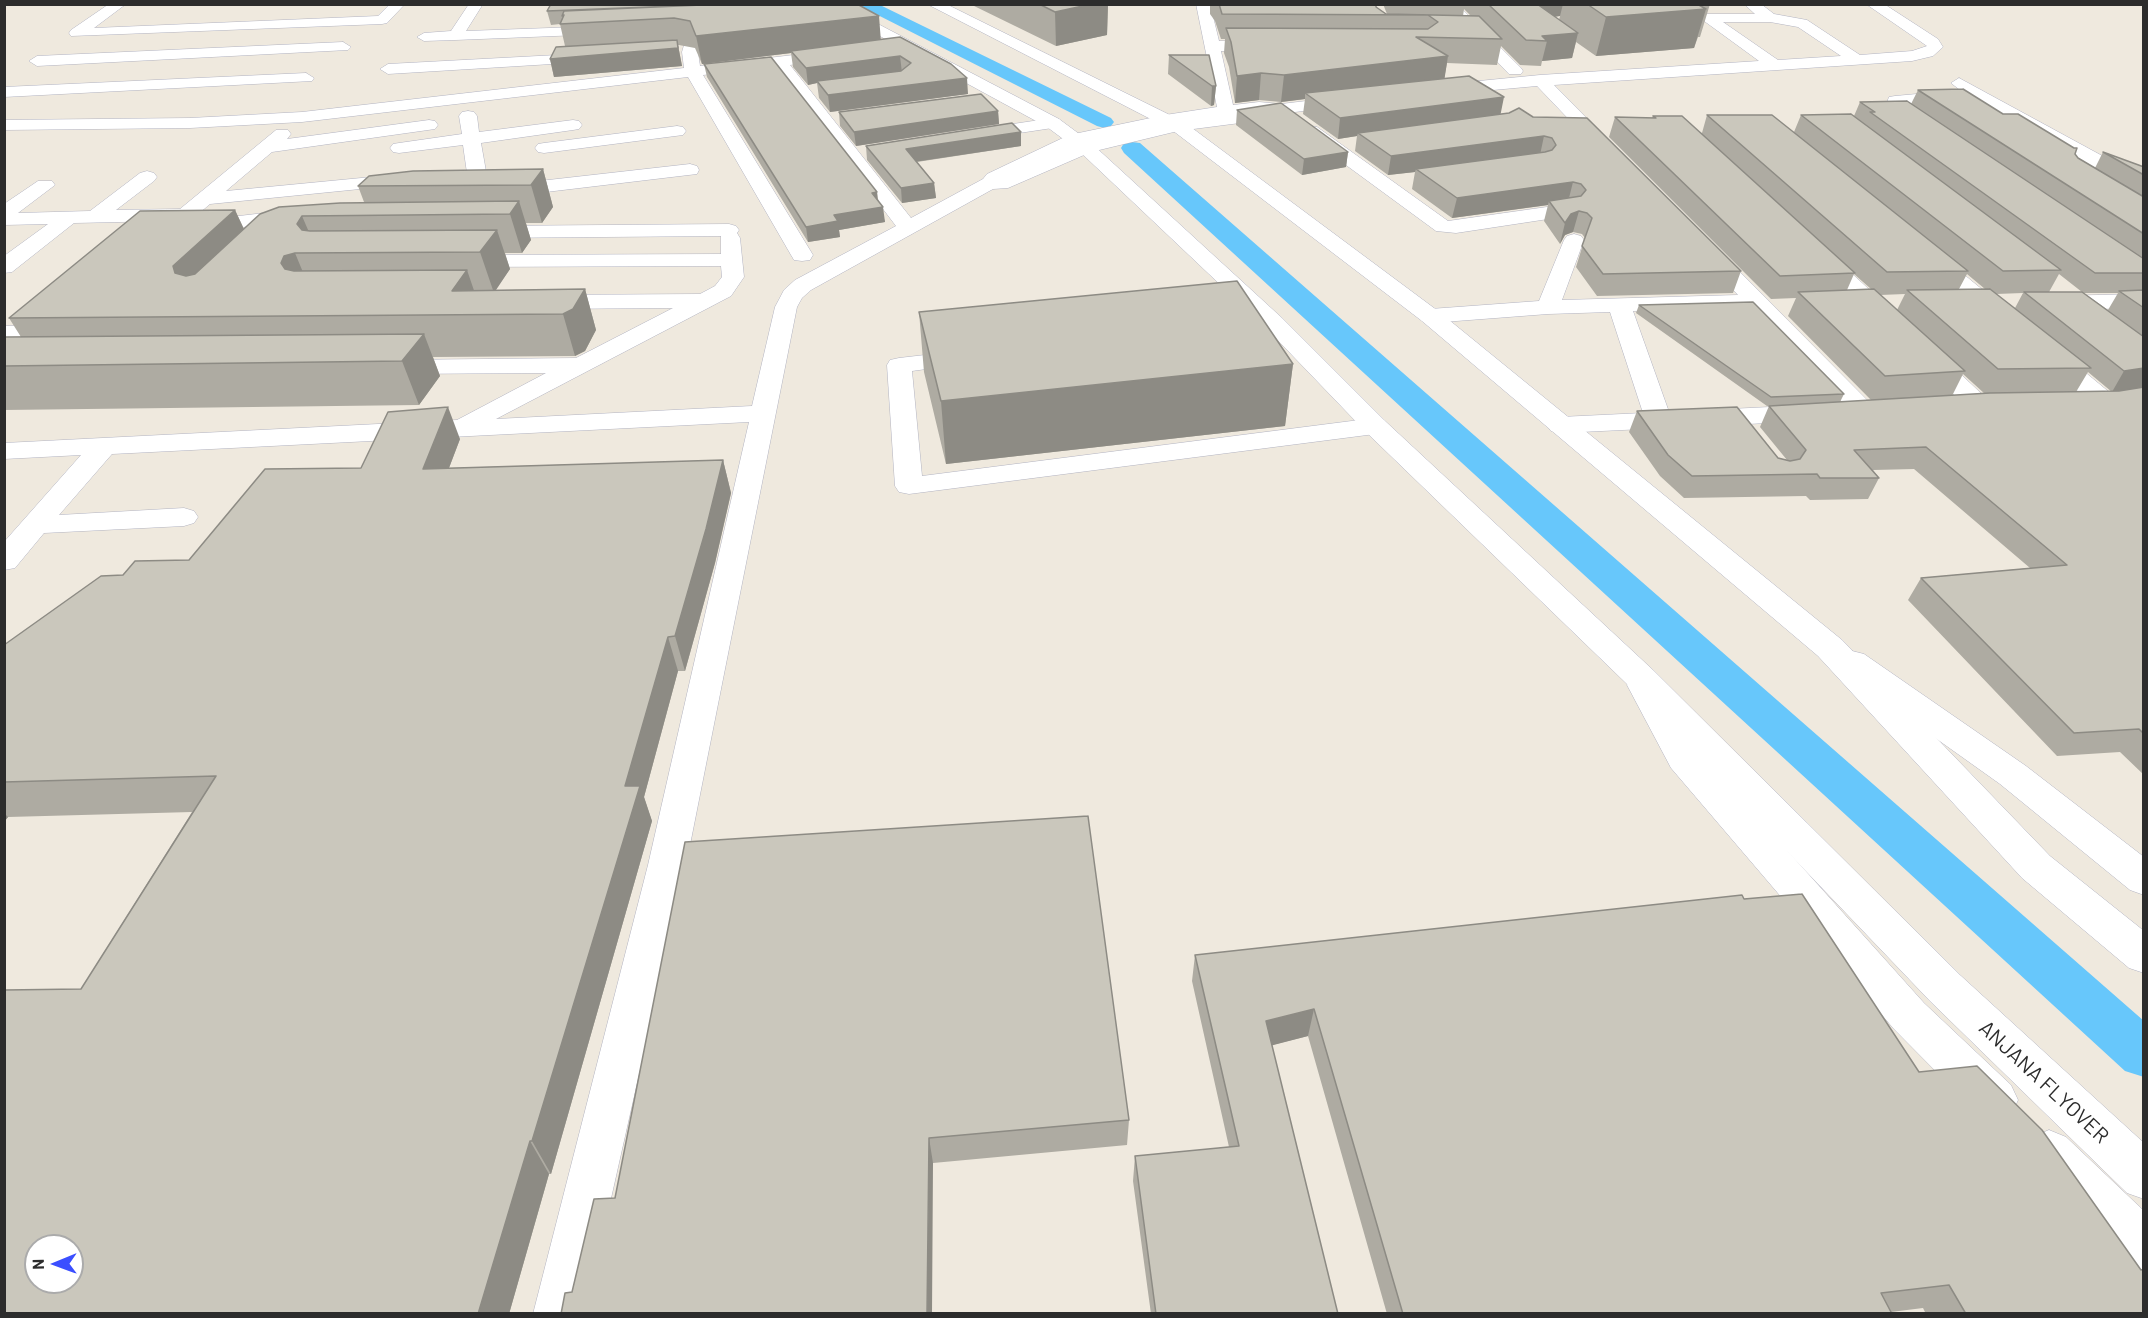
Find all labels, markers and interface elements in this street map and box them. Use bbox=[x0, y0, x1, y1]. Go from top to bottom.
street label: ANJANA FLYOVER bbox=[1974, 1015, 2114, 1149]
north arrow bbox=[24, 1234, 84, 1294]
text: N bbox=[28, 1259, 47, 1270]

